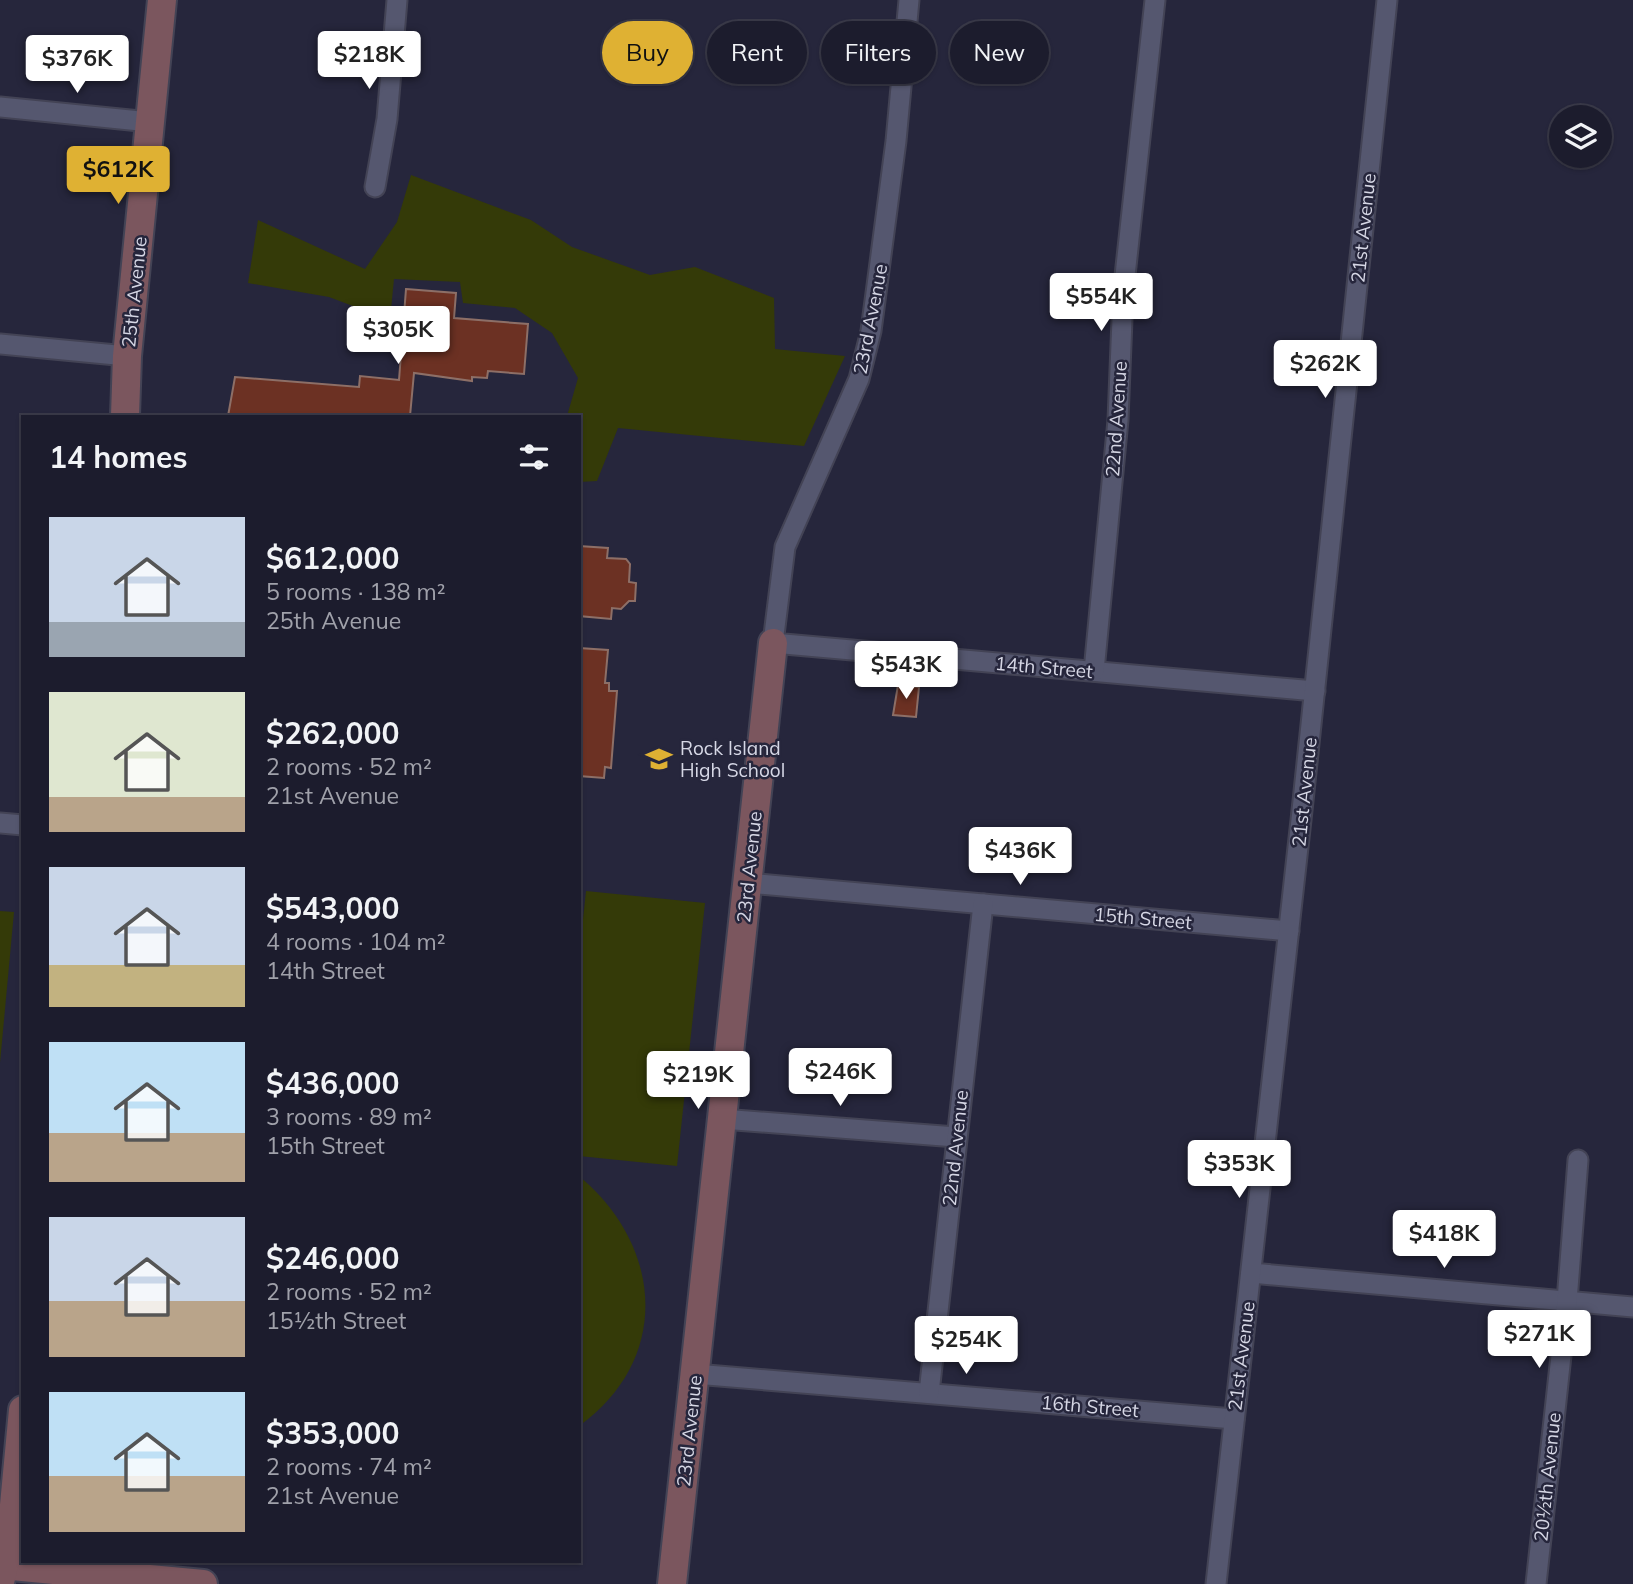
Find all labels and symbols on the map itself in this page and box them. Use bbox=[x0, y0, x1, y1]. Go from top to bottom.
pin: $218K bbox=[320, 32, 418, 91]
pin: $376K bbox=[28, 36, 126, 95]
pin: $612K bbox=[69, 146, 167, 206]
street label: 21st Avenue bbox=[1345, 172, 1381, 284]
street label: 25th Avenue bbox=[116, 235, 152, 349]
street label: 23rd Avenue bbox=[848, 262, 892, 376]
pin: $554K bbox=[1052, 274, 1150, 333]
pin: $305K bbox=[349, 306, 447, 366]
pin: $262K bbox=[1276, 340, 1374, 400]
street label: 22nd Avenue bbox=[1100, 360, 1132, 478]
pin: $543K bbox=[857, 642, 955, 701]
street label: 14th Street bbox=[994, 651, 1094, 683]
place label: Rock Island High School bbox=[680, 736, 785, 782]
street label: 21st Avenue bbox=[1286, 736, 1322, 848]
school or university icon: Rock Island High School bbox=[644, 744, 674, 774]
street label: 23rd Avenue bbox=[731, 810, 767, 924]
pin: $436K bbox=[971, 828, 1069, 887]
street label: 15th Street bbox=[1093, 902, 1193, 934]
pin: $246K bbox=[791, 1048, 889, 1108]
pin: $219K bbox=[649, 1052, 747, 1111]
street label: 22nd Avenue bbox=[937, 1089, 973, 1207]
pin: $353K bbox=[1190, 1140, 1288, 1200]
pin: $418K bbox=[1395, 1210, 1493, 1270]
street label: 21st Avenue bbox=[1222, 1300, 1260, 1412]
pin: $271K bbox=[1490, 1310, 1588, 1370]
pin: $254K bbox=[917, 1316, 1015, 1376]
street label: 23rd Avenue bbox=[671, 1374, 707, 1488]
street label: 16th Street bbox=[1040, 1390, 1140, 1422]
street label: 20½th Avenue bbox=[1528, 1411, 1566, 1543]

